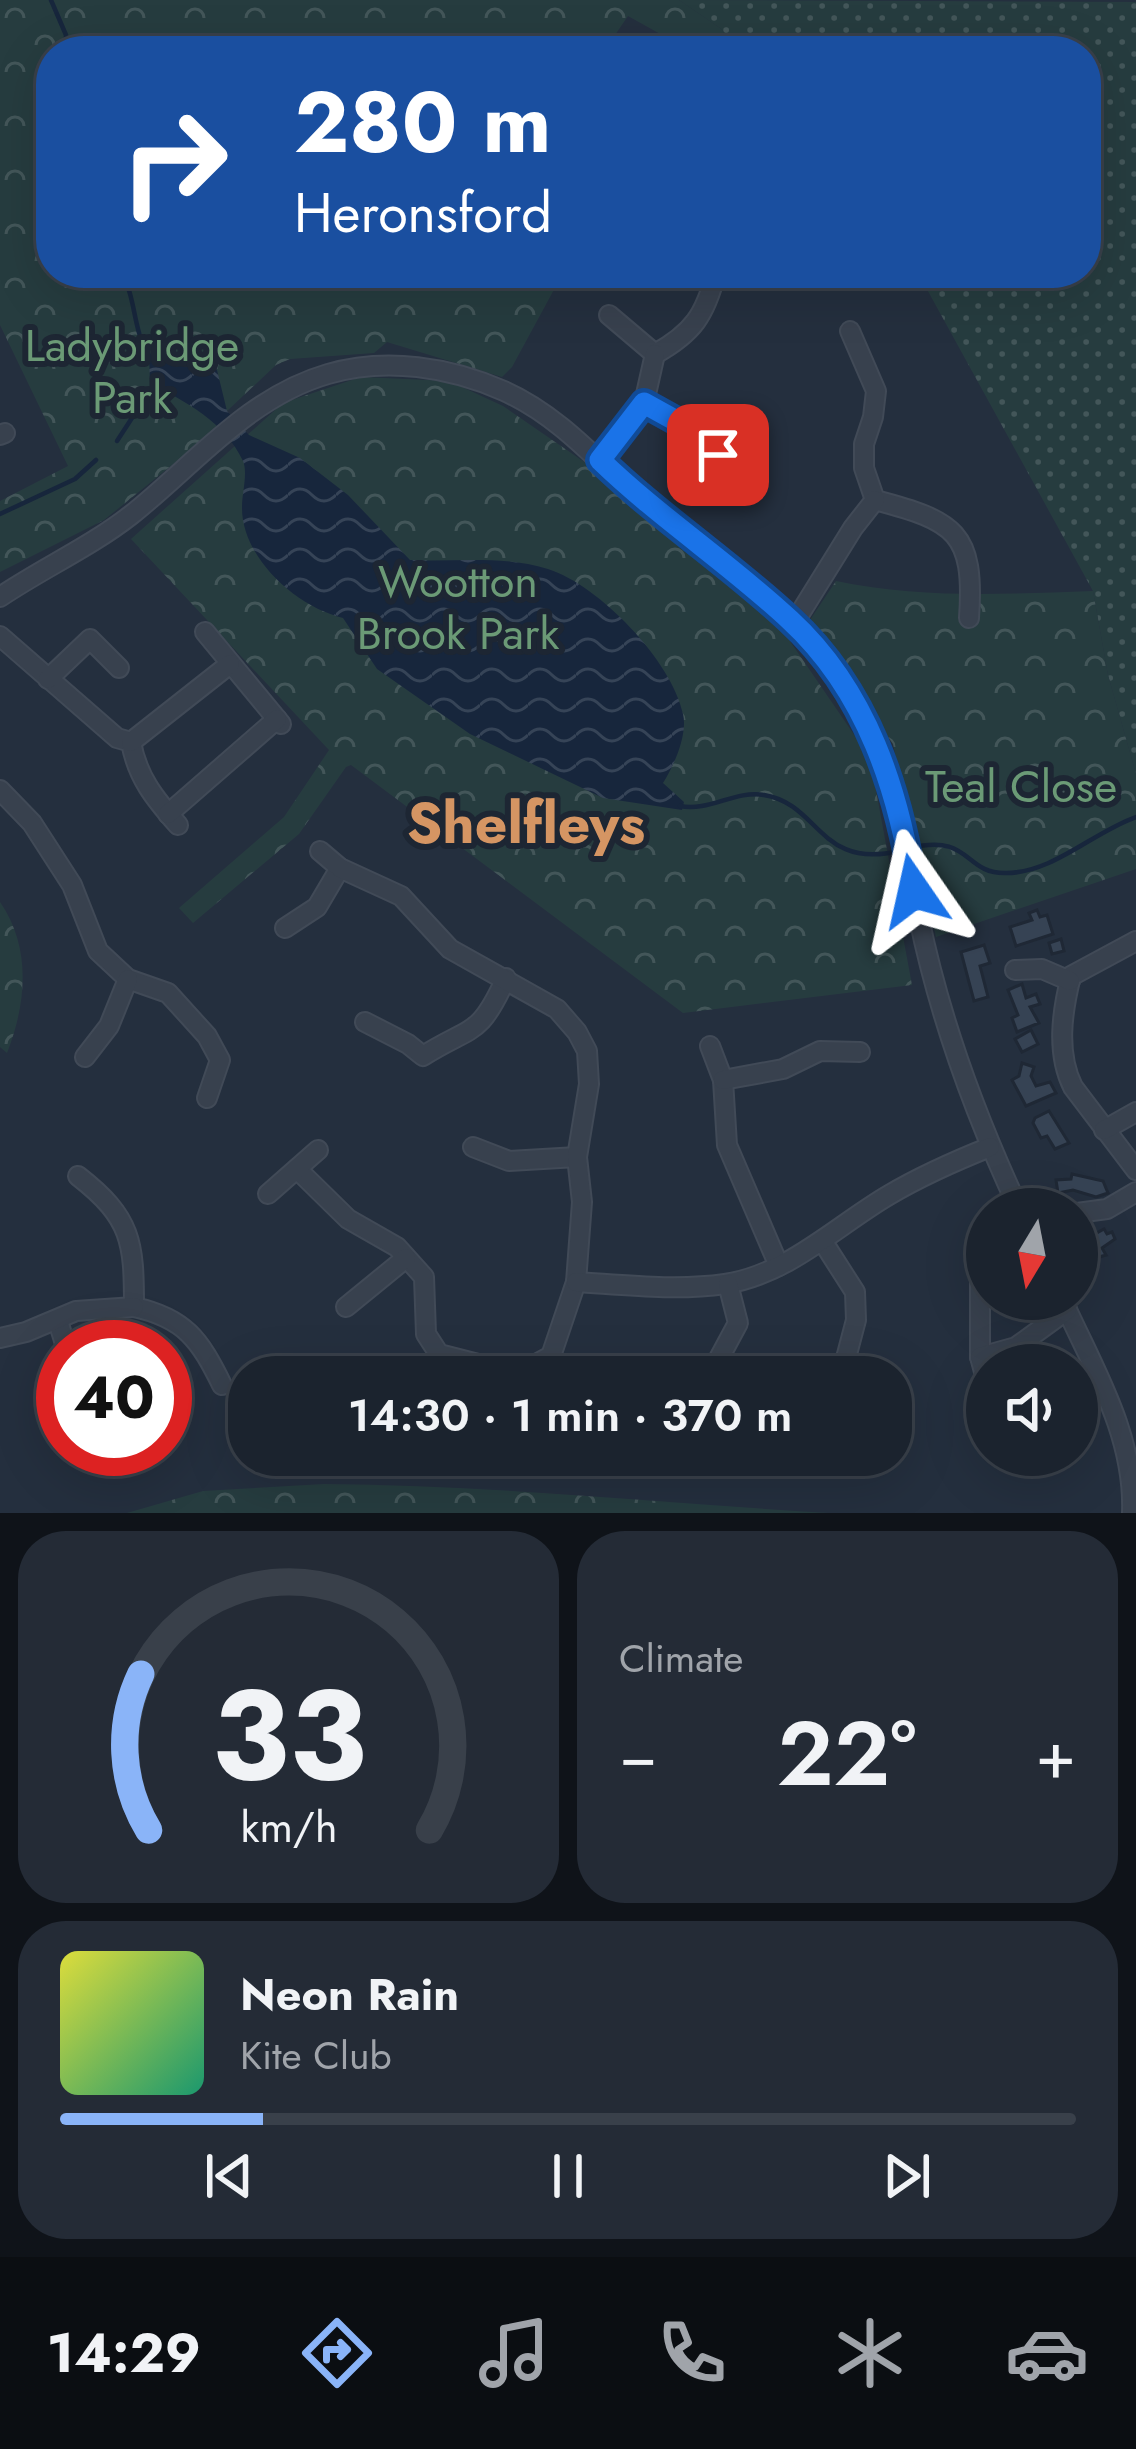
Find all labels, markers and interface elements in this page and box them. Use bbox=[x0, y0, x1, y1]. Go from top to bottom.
text: 280 m bbox=[294, 62, 551, 184]
icon: right bbox=[96, 84, 252, 240]
text: Heronsford bbox=[294, 174, 552, 252]
park label: Ladybridge Park bbox=[25, 313, 239, 430]
pin bbox=[667, 404, 769, 506]
icon: arrive bbox=[685, 422, 751, 488]
park label: Wootton Brook Park bbox=[357, 549, 559, 666]
park label: Teal Close bbox=[925, 754, 1117, 819]
district label: Shelfleys bbox=[407, 782, 645, 864]
position arrow bbox=[851, 828, 977, 954]
north arrow bbox=[966, 1188, 1098, 1320]
map controls bbox=[966, 1188, 1098, 1476]
speed limit sign: 40 bbox=[36, 1320, 192, 1476]
button: sound bbox=[966, 1344, 1098, 1476]
text: 14:30 · 1 min · 370 m bbox=[348, 1383, 792, 1448]
text: Climate bbox=[619, 1630, 743, 1687]
text: 33 bbox=[211, 1645, 366, 1826]
text: 22° bbox=[777, 1689, 916, 1819]
text: − bbox=[619, 1707, 658, 1803]
text: + bbox=[1035, 1707, 1076, 1803]
text: km/h bbox=[240, 1796, 337, 1858]
text: Neon Rain bbox=[240, 1962, 459, 2027]
text: Kite Club bbox=[240, 2027, 392, 2084]
icon: previous bbox=[196, 2143, 262, 2209]
icon: pause bbox=[535, 2143, 601, 2209]
icon: next bbox=[874, 2143, 940, 2209]
icon: directions bbox=[295, 2311, 379, 2395]
icon: music bbox=[472, 2311, 556, 2395]
icon: phone bbox=[650, 2311, 734, 2395]
icon: climate bbox=[828, 2311, 912, 2395]
icon: car bbox=[1005, 2311, 1089, 2395]
text: 14:29 bbox=[47, 2314, 201, 2392]

